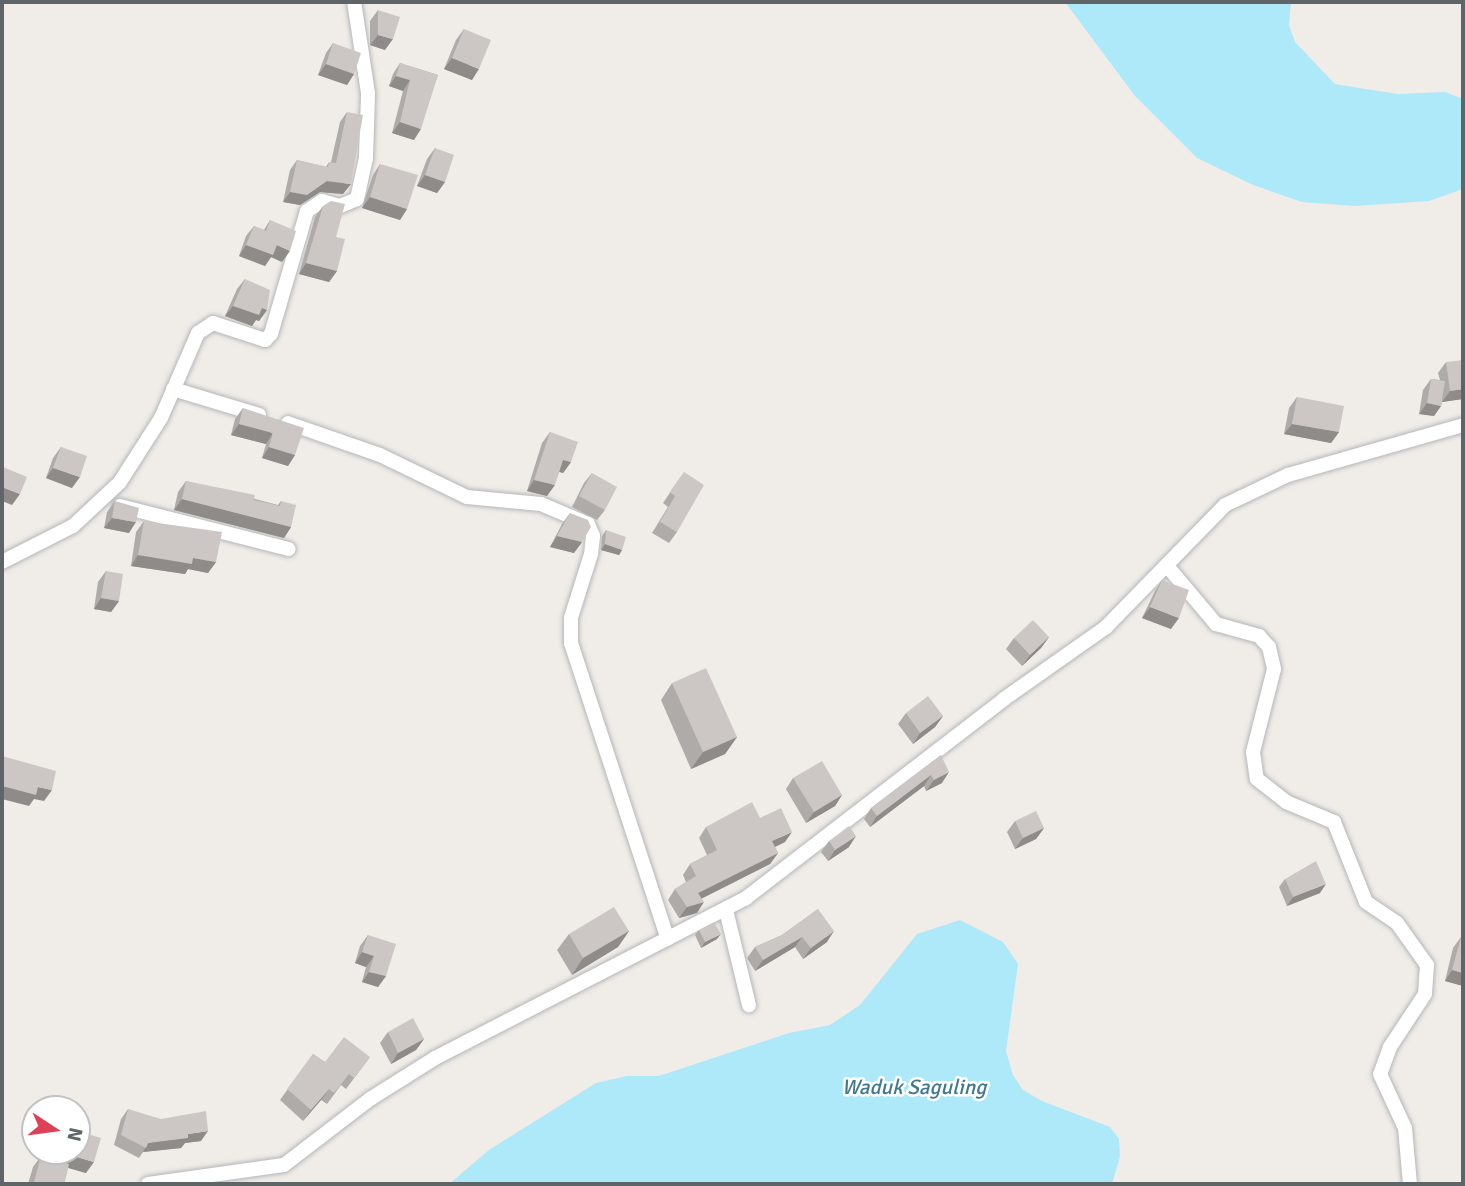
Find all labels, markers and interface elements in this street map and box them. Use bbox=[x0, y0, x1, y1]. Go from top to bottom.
water label: Waduk Saguling bbox=[842, 1074, 986, 1100]
north arrow bbox=[21, 1095, 91, 1165]
text: N bbox=[61, 1125, 88, 1143]

